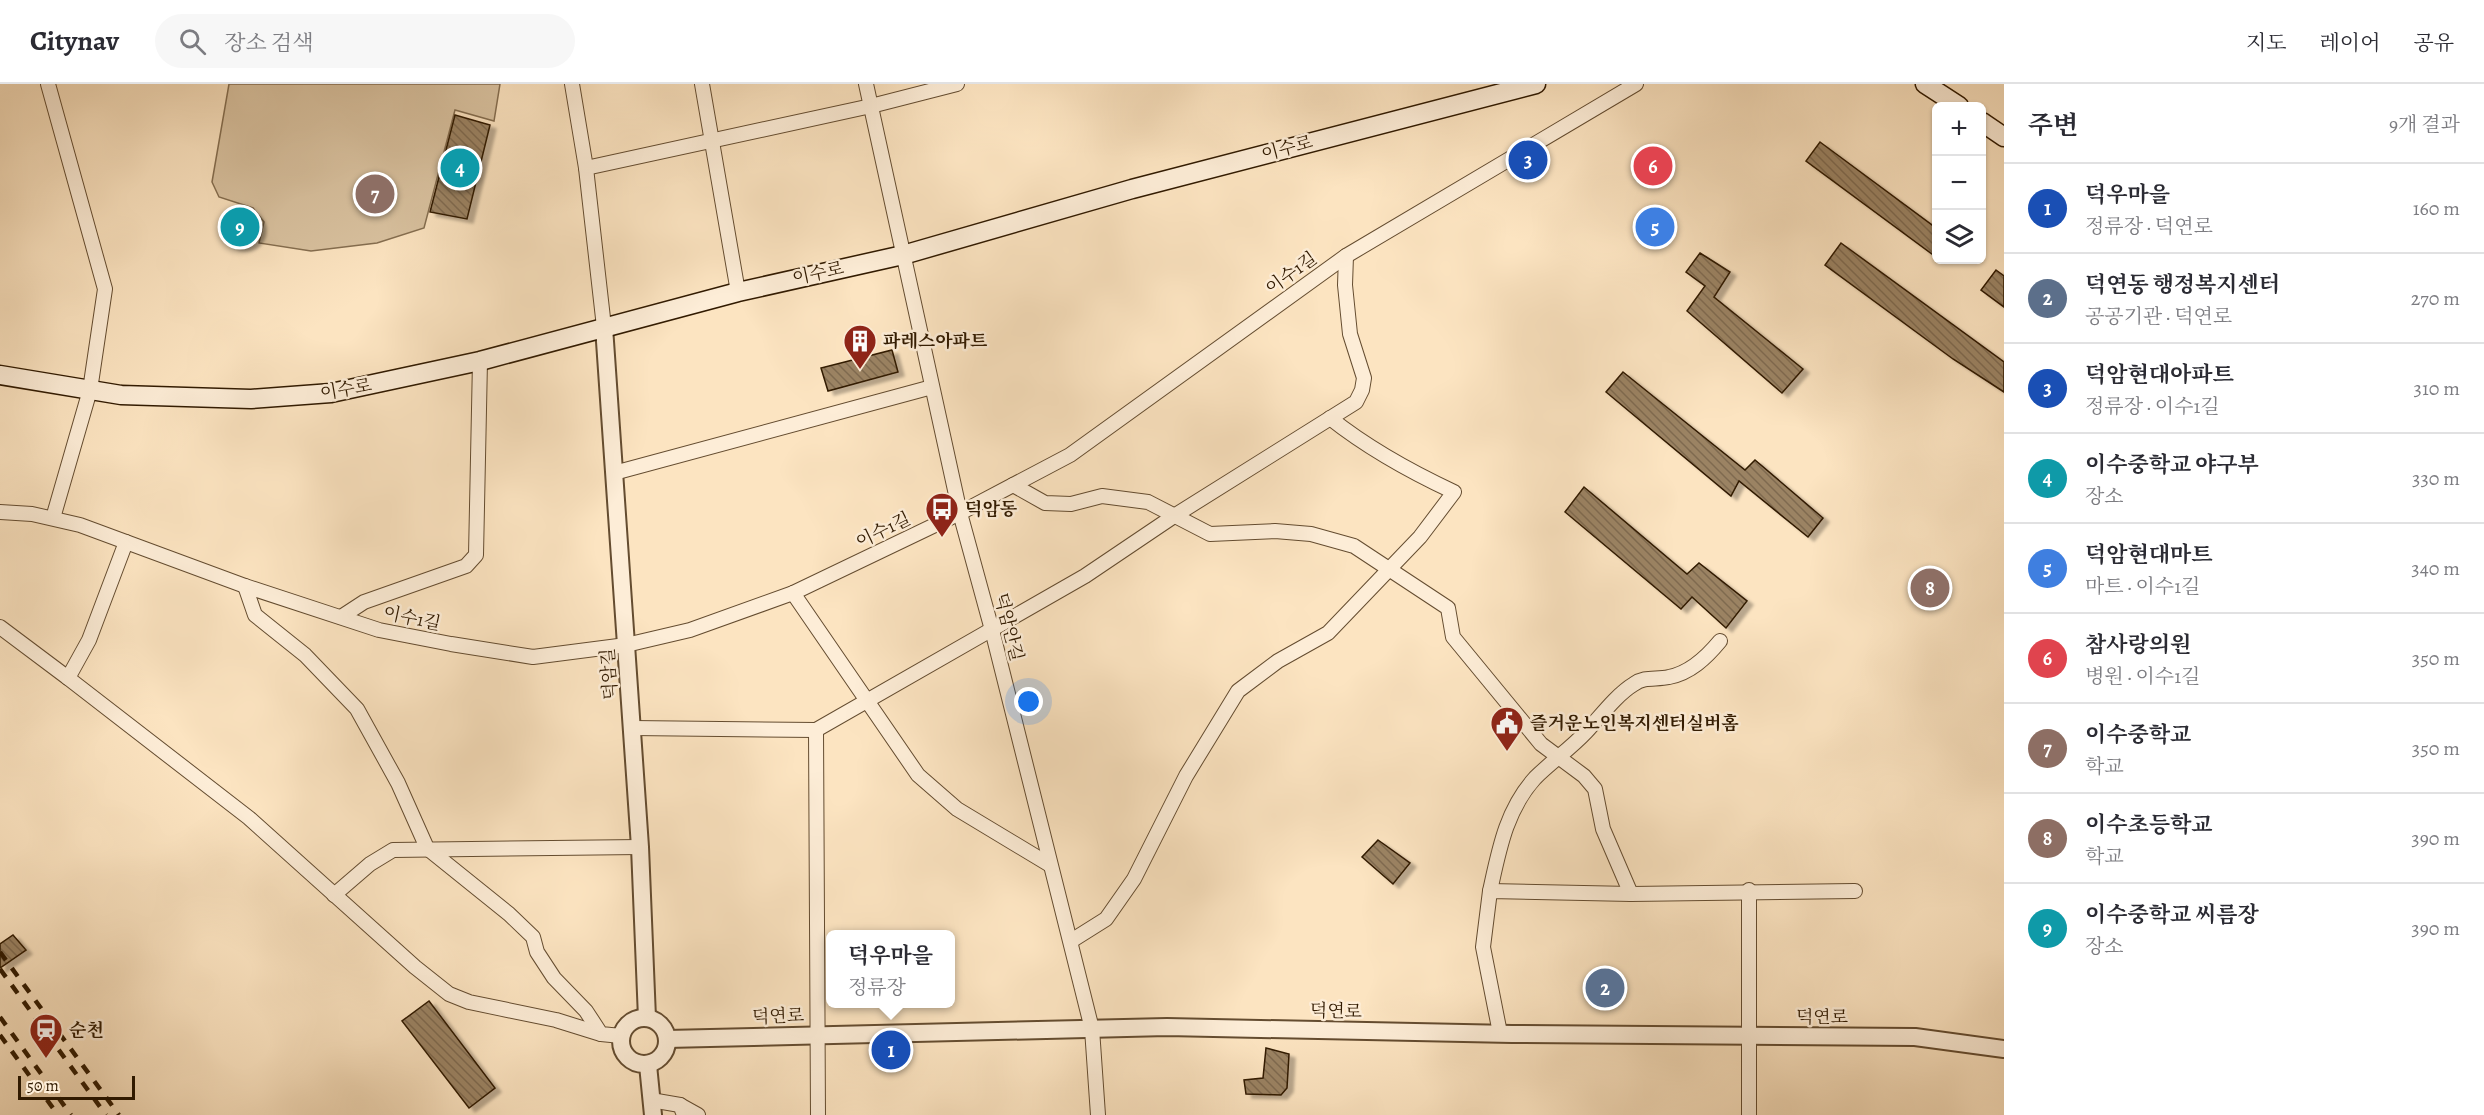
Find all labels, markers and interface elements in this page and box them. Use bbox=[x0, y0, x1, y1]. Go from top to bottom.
search box bbox=[155, 14, 575, 68]
text: Citynav bbox=[30, 22, 119, 60]
icon: search bbox=[176, 25, 209, 58]
text: 장소 검색 bbox=[224, 28, 314, 58]
text: 지도 bbox=[2246, 29, 2287, 57]
text: 레이어 bbox=[2320, 29, 2380, 57]
text: 공유 bbox=[2413, 29, 2454, 57]
map controls bbox=[1932, 102, 1986, 264]
button: + bbox=[1932, 102, 1986, 156]
text: 주변 bbox=[2028, 108, 2078, 143]
text: 9개 결과 bbox=[2389, 111, 2460, 138]
street label: 이수로 bbox=[1259, 130, 1315, 166]
pin: 3 bbox=[1508, 138, 1547, 182]
pin: 6 bbox=[1634, 144, 1672, 188]
pin: 4 bbox=[440, 146, 480, 190]
button: − bbox=[1932, 156, 1986, 210]
pin: 7 bbox=[356, 172, 394, 216]
text: 덕우마을 bbox=[2085, 180, 2170, 210]
text: 1 bbox=[2044, 195, 2051, 222]
text: 160 m bbox=[2413, 195, 2460, 222]
pin: 9 bbox=[220, 204, 260, 250]
pin: 5 bbox=[1636, 204, 1674, 250]
button: layers bbox=[1932, 210, 1986, 264]
text: 정류장 · 덕연로 bbox=[2085, 213, 2213, 240]
street label: 이수1길 bbox=[1260, 246, 1322, 300]
street label: 이수로 bbox=[790, 256, 846, 290]
text: 덕연동 행정복지센터 bbox=[2085, 270, 2280, 300]
text: 2 bbox=[2043, 285, 2052, 312]
text: 270 m bbox=[2411, 285, 2460, 312]
text: 공공기관 · 덕연로 bbox=[2085, 303, 2232, 330]
building icon: 파레스아파트 bbox=[842, 323, 878, 370]
place label: 파레스아파트 bbox=[883, 329, 988, 353]
text: 덕암현대아파트 bbox=[2085, 360, 2234, 390]
street label: 이수로 bbox=[318, 373, 374, 405]
text: 3 bbox=[2043, 375, 2052, 402]
text: 310 m bbox=[2414, 375, 2460, 402]
text: 정류장 · 이수1길 bbox=[2085, 393, 2220, 420]
text: 이수중학교 야구부 bbox=[2085, 450, 2259, 480]
text: 4 bbox=[2043, 465, 2052, 492]
text: 330 m bbox=[2412, 465, 2460, 492]
text: 장소 bbox=[2085, 483, 2124, 510]
bus stop icon: 덕암동 bbox=[924, 491, 960, 538]
place label: 덕암동 bbox=[965, 497, 1018, 521]
street label: 이수1길 bbox=[852, 506, 914, 554]
text: 덕암현대마트 bbox=[2085, 540, 2213, 570]
text: 5 bbox=[2043, 555, 2052, 582]
text: 340 m bbox=[2411, 555, 2460, 582]
pin: 8 bbox=[1910, 566, 1950, 610]
text: 마트 · 이수1길 bbox=[2085, 573, 2200, 600]
street label: 덕암안길 bbox=[989, 590, 1029, 664]
street label: 이수1길 bbox=[381, 600, 443, 636]
text: 참사랑의원 bbox=[2085, 630, 2191, 660]
text: 6 bbox=[2043, 645, 2052, 672]
text: 350 m bbox=[2412, 645, 2460, 672]
street label: 덕암길 bbox=[595, 647, 623, 701]
text: 병원 · 이수1길 bbox=[2085, 663, 2200, 690]
your location bbox=[1014, 687, 1043, 716]
public building icon: 즐거운노인복지센터실버홈 bbox=[1489, 705, 1525, 752]
place label: 즐거운노인복지센터실버홈 bbox=[1530, 711, 1739, 735]
text: 이수중학교 bbox=[2085, 720, 2191, 750]
text: 7 bbox=[2043, 735, 2052, 762]
text: 350 m bbox=[2412, 735, 2460, 762]
text: 학교 bbox=[2085, 753, 2124, 780]
text: 이수초등학교 bbox=[2085, 810, 2213, 840]
text: 8 bbox=[2043, 825, 2052, 852]
text: 390 m bbox=[2411, 825, 2460, 852]
text: 학교 bbox=[2085, 843, 2124, 870]
text: 이수중학교 씨름장 bbox=[2085, 900, 2259, 930]
text: 9 bbox=[2043, 915, 2052, 942]
text: 390 m bbox=[2411, 915, 2460, 942]
popup bbox=[826, 930, 955, 1008]
text: 장소 bbox=[2085, 933, 2124, 960]
text: 덕우마을 bbox=[848, 941, 933, 971]
pin: 2 bbox=[1586, 966, 1624, 1010]
text: 정류장 bbox=[848, 974, 906, 1001]
street label: 덕연로 bbox=[1310, 999, 1362, 1023]
street label: 덕연로 bbox=[752, 1003, 804, 1029]
street label: 덕연로 bbox=[1796, 1005, 1848, 1029]
station icon: 순천 bbox=[28, 1012, 64, 1059]
place label: 순천 bbox=[69, 1018, 104, 1042]
pin: 1 bbox=[872, 1028, 910, 1072]
scale bar bbox=[18, 1073, 135, 1100]
text: 50 m bbox=[27, 1075, 59, 1097]

